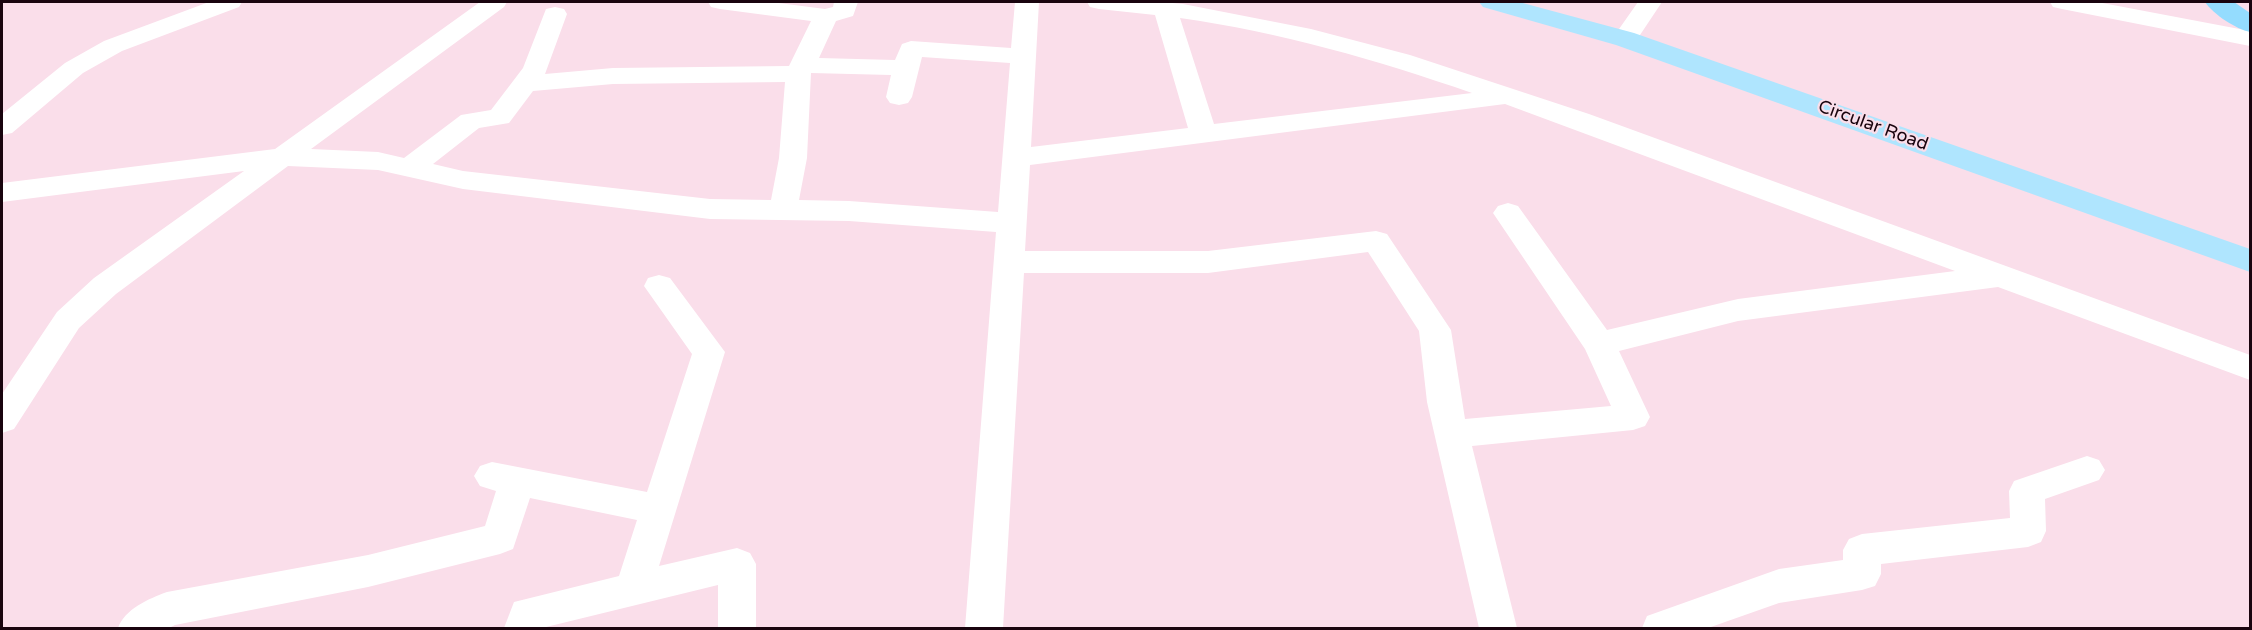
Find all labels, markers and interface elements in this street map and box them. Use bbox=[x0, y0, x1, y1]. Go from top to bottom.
street label: Circular Road bbox=[1815, 96, 1931, 156]

